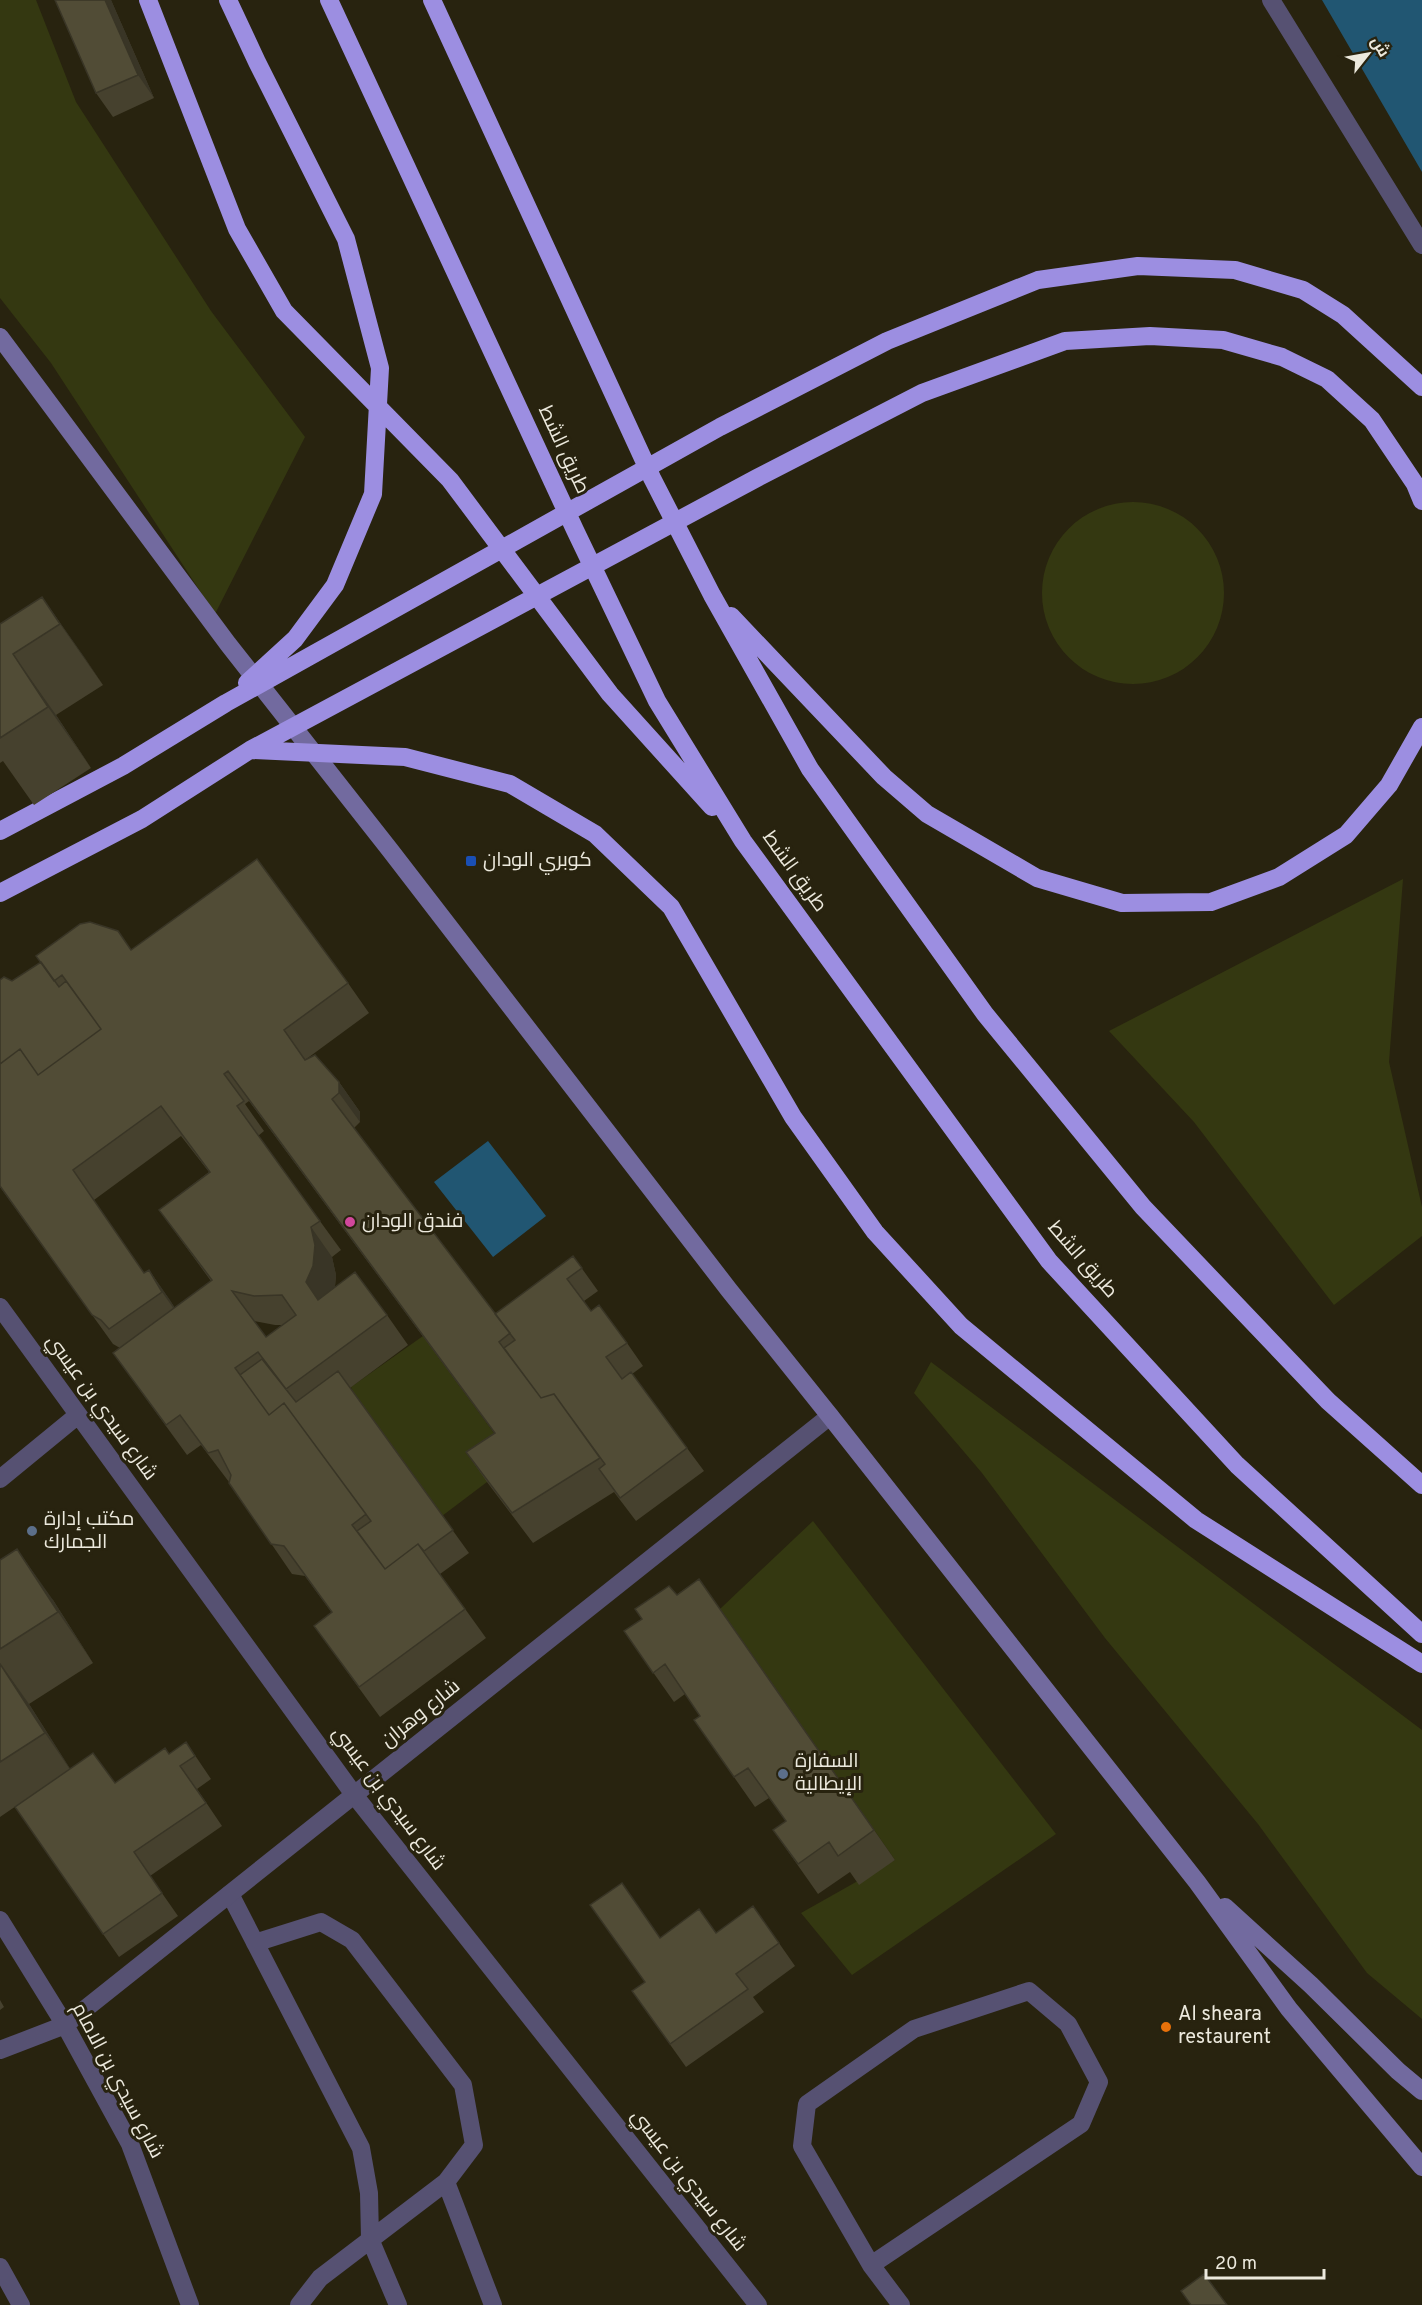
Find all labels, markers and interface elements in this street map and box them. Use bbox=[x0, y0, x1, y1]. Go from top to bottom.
north arrow bbox=[1338, 24, 1398, 84]
text: ش bbox=[1365, 33, 1393, 61]
street label: طريق الشط bbox=[531, 402, 595, 498]
street label: طريق الشط bbox=[756, 826, 832, 918]
place label: كوبري الودان bbox=[483, 848, 592, 875]
marker: كوبري الودان bbox=[464, 854, 478, 868]
place label: فندق الودان bbox=[362, 1209, 463, 1235]
marker: فندق الودان bbox=[343, 1215, 357, 1229]
street label: طريق الشط bbox=[1041, 1216, 1123, 1304]
street label: شارع سيدي بن عيسي bbox=[39, 1330, 163, 1487]
place label: مكتب إدارة الجمارك bbox=[44, 1507, 134, 1556]
marker: مكتب إدارة الجمارك bbox=[25, 1524, 39, 1538]
street label: شارع وهران bbox=[376, 1674, 466, 1754]
street label: شارع سيدي بن عيسي bbox=[324, 1722, 451, 1877]
place label: السفارة الإيطالية bbox=[795, 1749, 862, 1798]
marker: السفارة الإيطالية bbox=[776, 1767, 790, 1781]
street label: شارع سيدي بن الامام bbox=[64, 1999, 169, 2164]
place label: Al sheara restaurent bbox=[1178, 2002, 1271, 2051]
marker: Al sheara restaurent bbox=[1159, 2020, 1173, 2034]
street label: شارع سيدي بن عيسي bbox=[623, 2104, 752, 2258]
scale bar bbox=[1206, 2242, 1324, 2280]
text: 20 m bbox=[1215, 2253, 1257, 2276]

